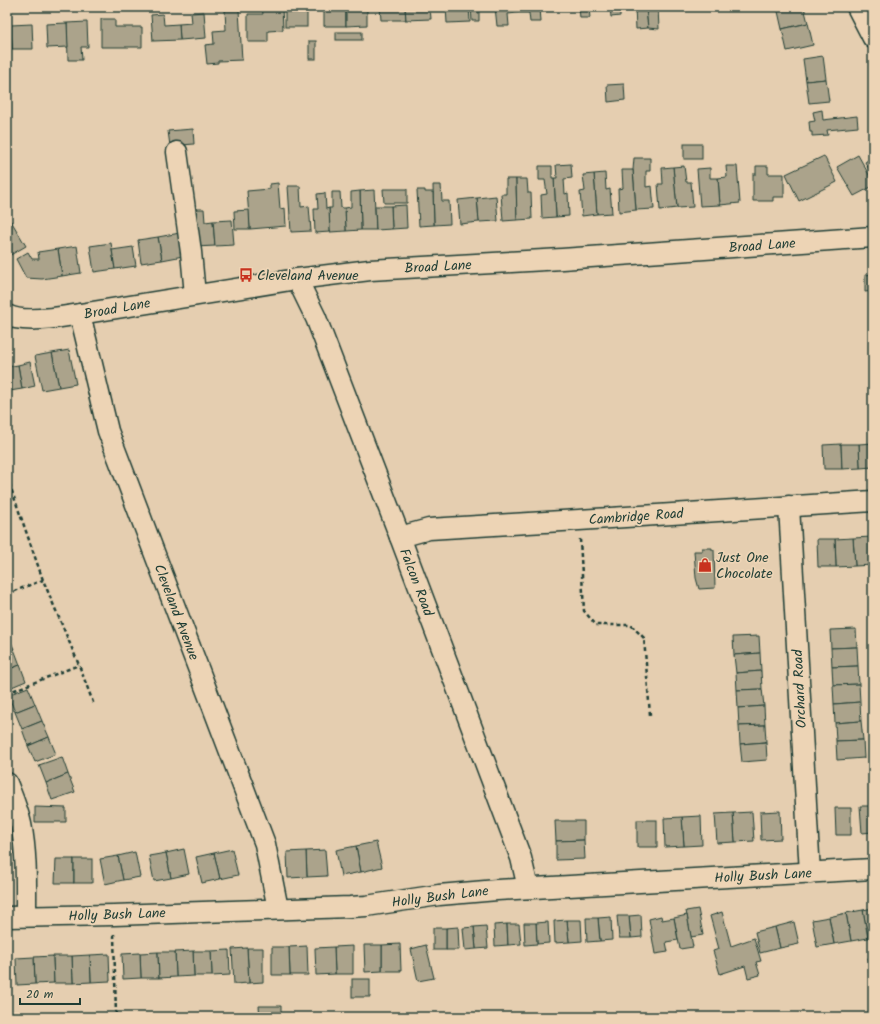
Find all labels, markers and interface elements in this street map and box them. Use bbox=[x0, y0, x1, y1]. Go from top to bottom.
street label: Broad Lane bbox=[728, 233, 797, 259]
street label: Broad Lane bbox=[404, 254, 473, 280]
place label: Cleveland Avenue bbox=[257, 265, 359, 287]
bus stop icon: Cleveland Avenue bbox=[238, 267, 254, 283]
street label: Broad Lane bbox=[82, 292, 153, 326]
street label: Cambridge Road bbox=[588, 503, 685, 531]
street label: Falcon Road bbox=[393, 545, 439, 620]
place label: Just One Chocolate bbox=[716, 547, 773, 585]
shop icon: Just One Chocolate bbox=[697, 557, 713, 573]
street label: Cleveland Avenue bbox=[148, 561, 205, 664]
street label: Orchard Road bbox=[787, 648, 813, 729]
street label: Holly Bush Lane bbox=[714, 862, 813, 890]
street label: Holly Bush Lane bbox=[390, 880, 491, 914]
street label: Holly Bush Lane bbox=[68, 902, 167, 928]
scale bar bbox=[20, 980, 80, 1006]
text: 20 m bbox=[26, 985, 54, 1004]

